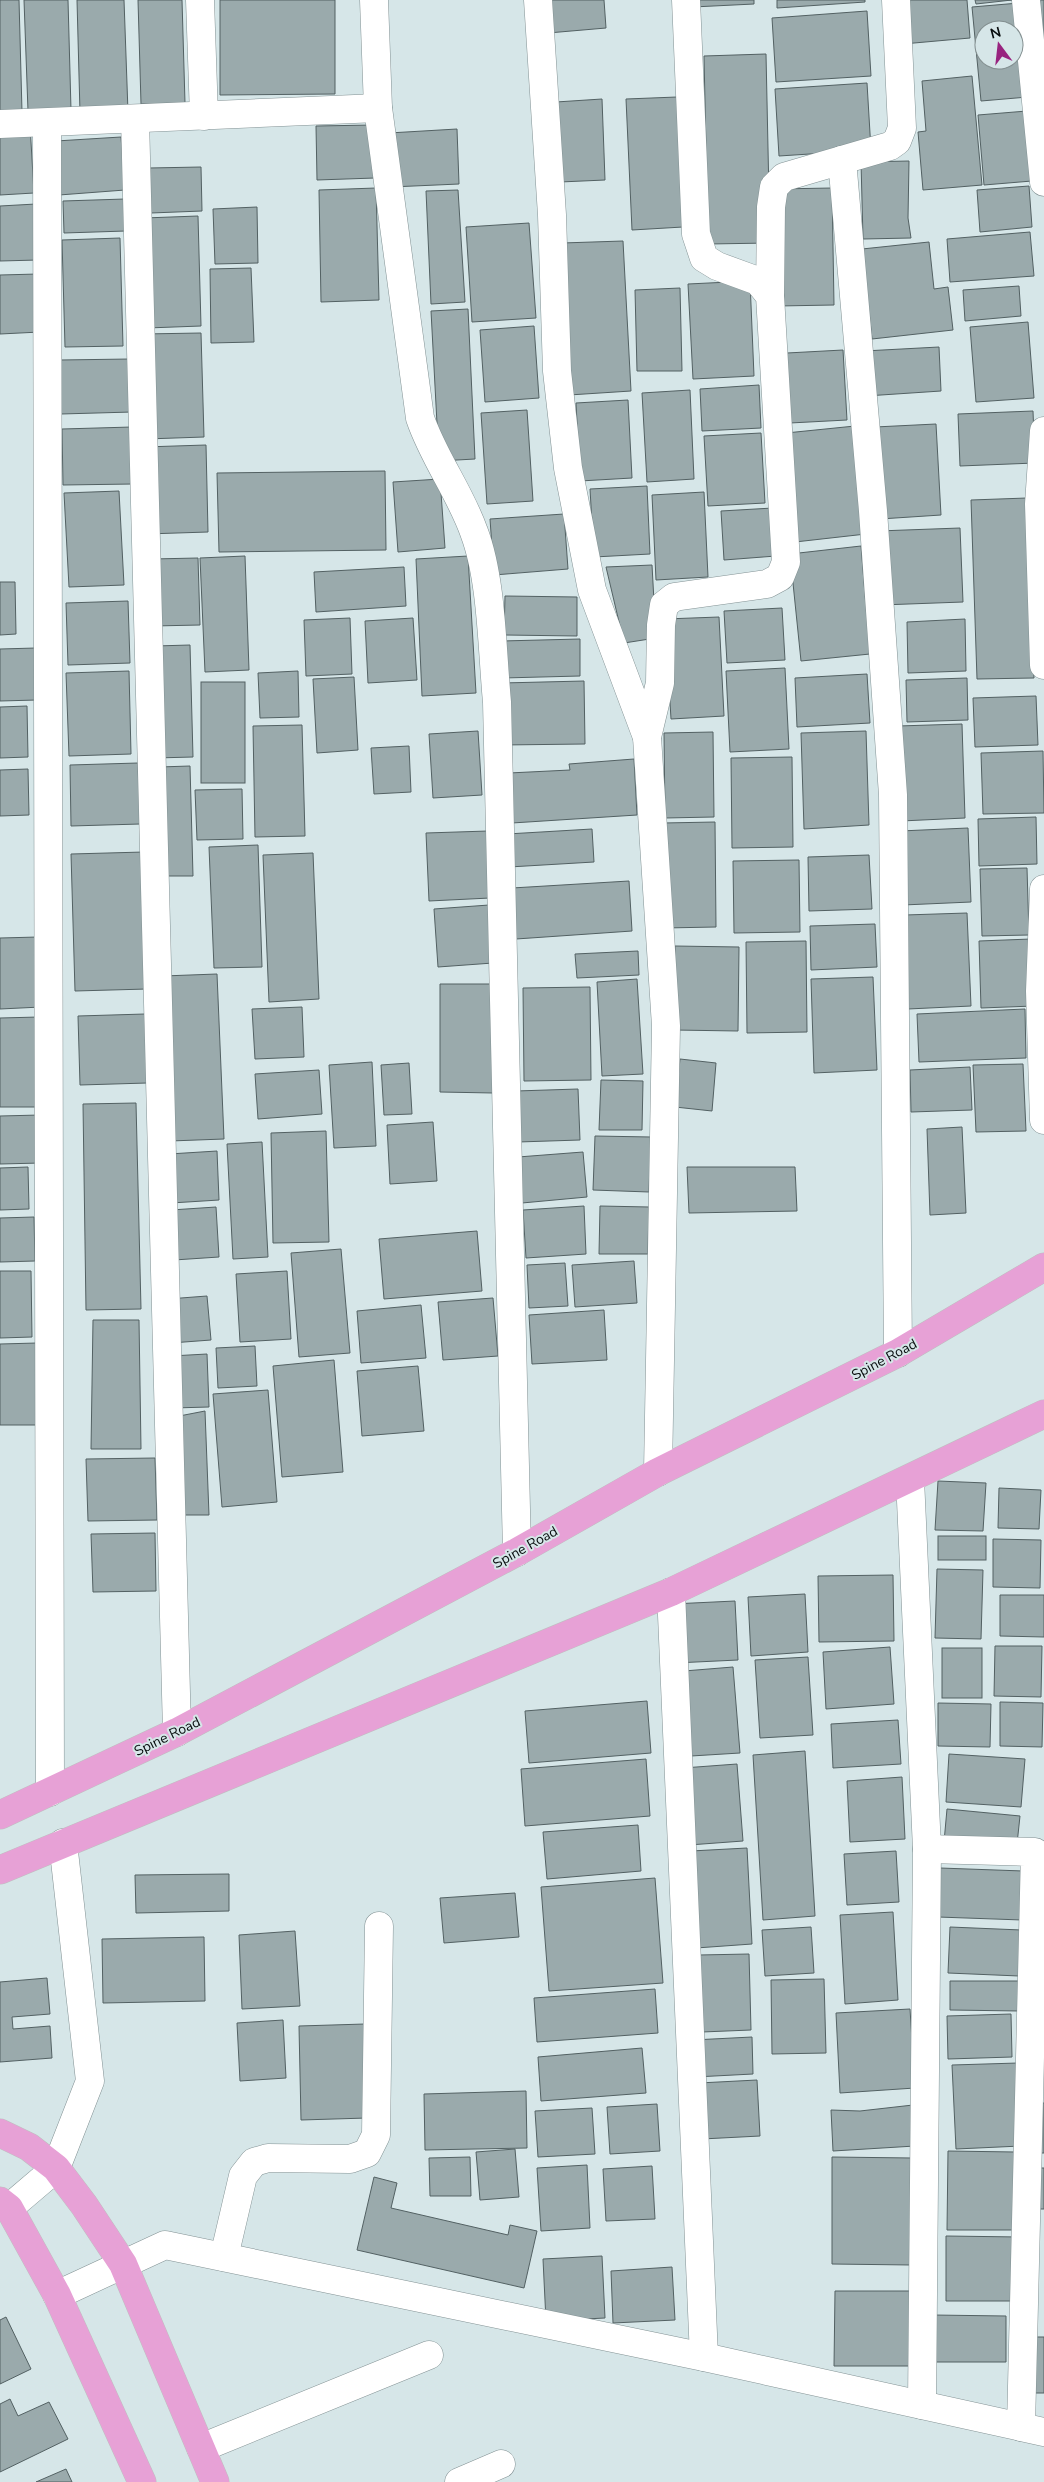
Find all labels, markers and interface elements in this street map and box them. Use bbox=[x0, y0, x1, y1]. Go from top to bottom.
north arrow bbox=[974, 20, 1024, 70]
text: N bbox=[988, 22, 1003, 43]
street label: Spine Road bbox=[848, 1334, 920, 1385]
street label: Spine Road bbox=[489, 1522, 561, 1573]
street label: Spine Road bbox=[131, 1712, 204, 1761]

